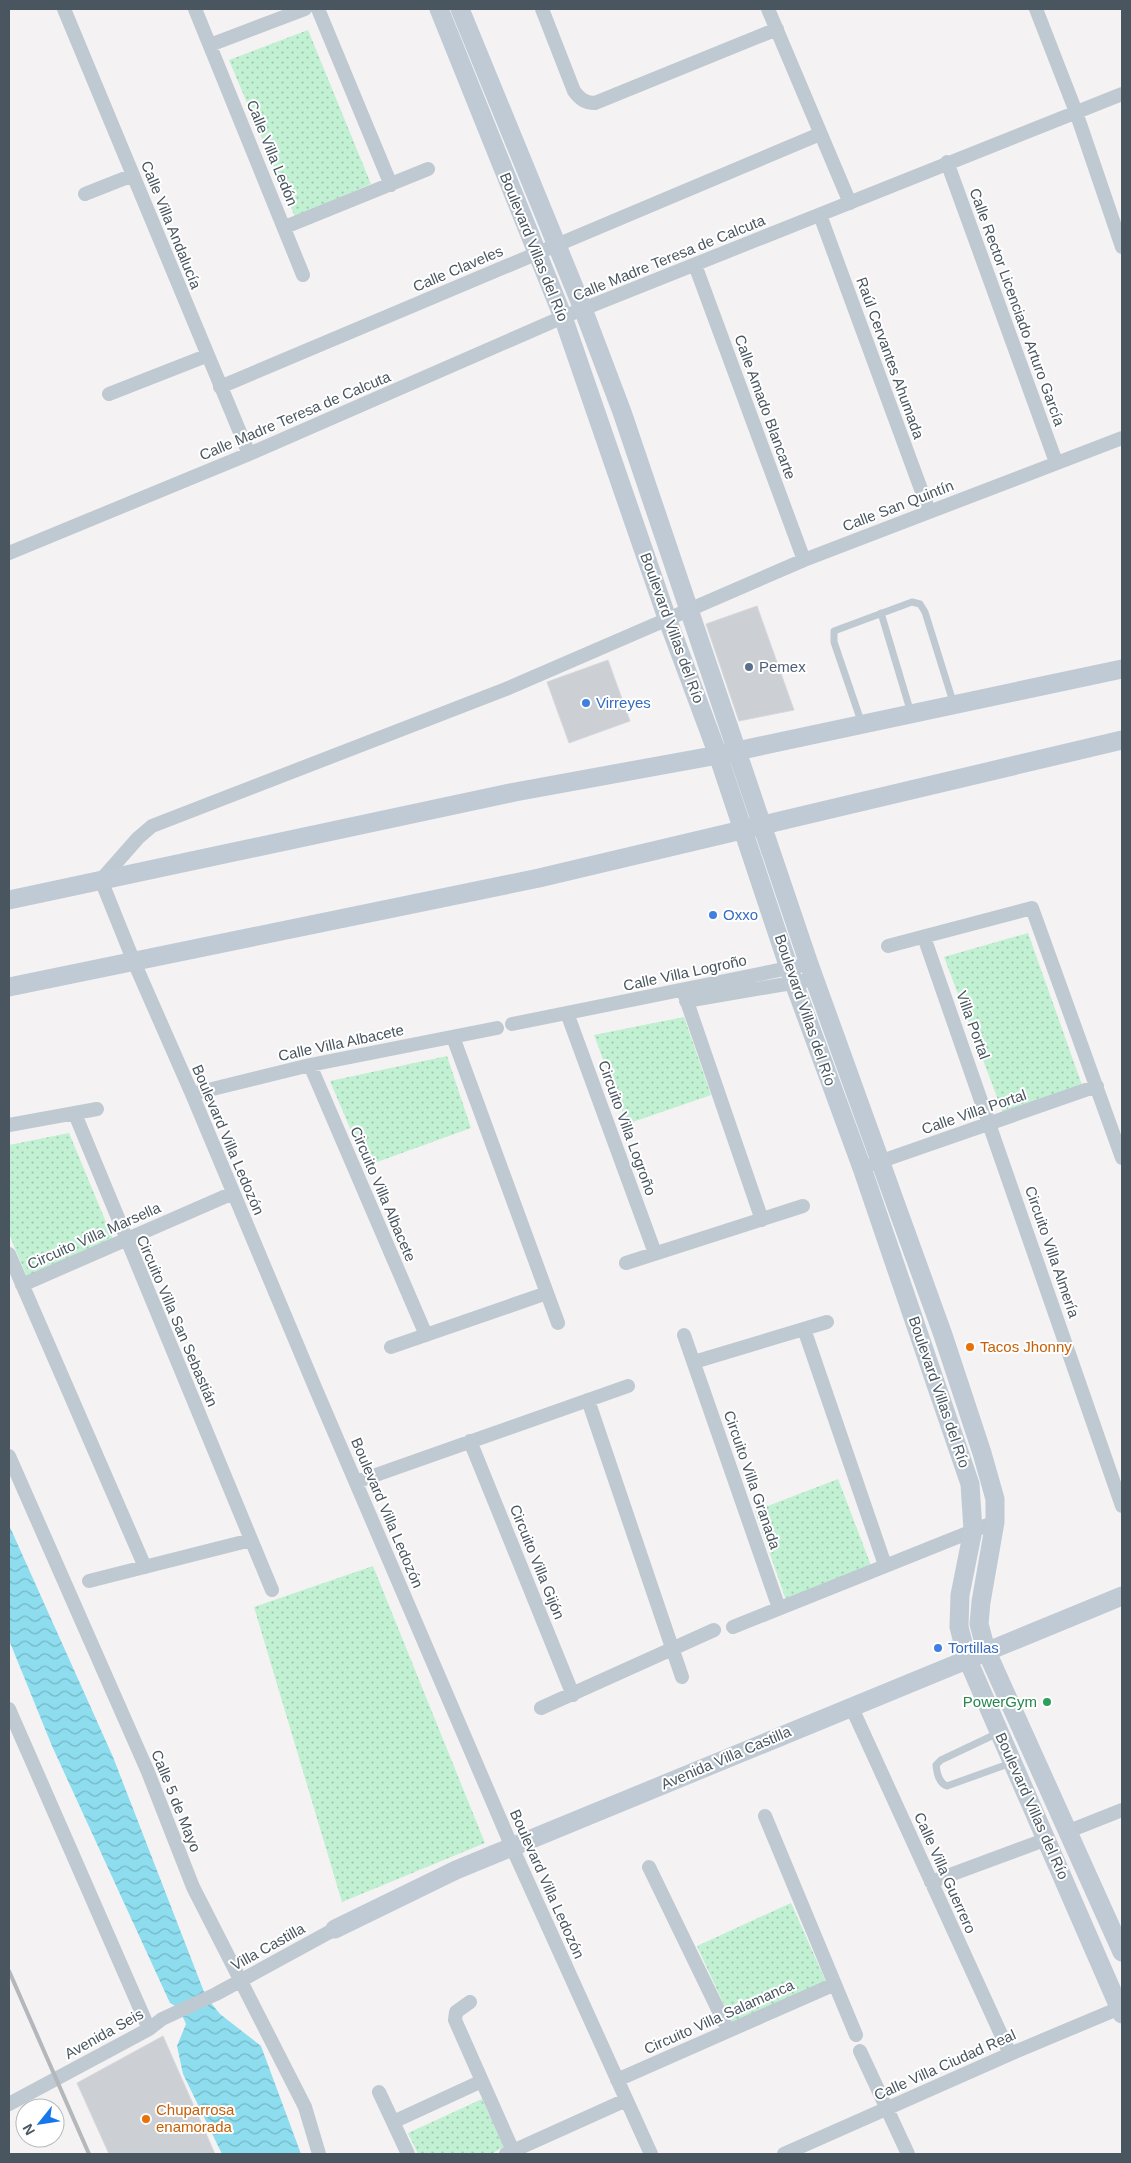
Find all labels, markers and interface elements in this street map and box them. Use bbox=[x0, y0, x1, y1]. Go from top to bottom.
street label: Calle Villa Ledón bbox=[244, 98, 301, 208]
street label: Calle Villa Andalucía bbox=[138, 158, 205, 292]
street label: Boulevard Villas del Río bbox=[497, 170, 572, 324]
street label: Calle Rector Licenciado Arturo García bbox=[966, 186, 1069, 429]
street label: Calle Madre Teresa de Calcuta bbox=[570, 211, 768, 304]
street label: Calle Claveles bbox=[410, 242, 505, 295]
street label: Raúl Cervantes Ahumada bbox=[853, 275, 928, 442]
street label: Calle Amado Blancarte bbox=[731, 332, 800, 481]
street label: Calle Madre Teresa de Calcuta bbox=[197, 367, 393, 464]
street label: Calle San Quintín bbox=[840, 477, 956, 535]
street label: Boulevard Villas del Río bbox=[637, 550, 708, 705]
place label: Pemex bbox=[759, 658, 806, 675]
marker: Pemex bbox=[743, 661, 755, 673]
place label: Virreyes bbox=[596, 694, 651, 711]
marker: Virreyes bbox=[580, 697, 592, 709]
place label: Oxxo bbox=[723, 906, 758, 923]
marker: Oxxo bbox=[707, 909, 719, 921]
street label: Boulevard Villas del Río bbox=[772, 932, 839, 1088]
street label: Calle Villa Logroño bbox=[622, 951, 748, 994]
street label: Villa Portal bbox=[953, 988, 994, 1061]
street label: Calle Villa Albacete bbox=[276, 1021, 405, 1064]
street label: Circuito Villa Logroño bbox=[595, 1058, 660, 1198]
street label: Boulevard Villa Ledozón bbox=[189, 1062, 268, 1217]
street label: Calle Villa Portal bbox=[919, 1086, 1029, 1137]
street label: Circuito Villa Albacete bbox=[347, 1124, 420, 1264]
street label: Circuito Villa Almería bbox=[1022, 1184, 1083, 1321]
street label: Circuito Villa Marsella bbox=[25, 1198, 164, 1273]
street label: Circuito Villa San Sebastián bbox=[134, 1232, 221, 1409]
street label: Boulevard Villas del Río bbox=[906, 1314, 973, 1470]
place label: Tacos Jhonny bbox=[980, 1338, 1072, 1355]
marker: Tacos Jhonny bbox=[964, 1341, 976, 1353]
street label: Circuito Villa Granada bbox=[721, 1408, 784, 1552]
street label: Boulevard Villa Ledozón bbox=[348, 1435, 427, 1590]
street label: Circuito Villa Gijón bbox=[507, 1502, 568, 1622]
place label: Tortillas bbox=[948, 1639, 999, 1656]
marker: Tortillas bbox=[932, 1642, 944, 1654]
place label: PowerGym bbox=[963, 1693, 1037, 1710]
marker: PowerGym bbox=[1041, 1696, 1053, 1708]
street label: Avenida Villa Castilla bbox=[658, 1722, 794, 1793]
street label: Boulevard Villas del Río bbox=[992, 1730, 1073, 1882]
street label: Calle 5 de Mayo bbox=[148, 1747, 205, 1854]
street label: Boulevard Villa Ledozón bbox=[507, 1807, 588, 1961]
street label: Calle Villa Guerrero bbox=[911, 1810, 980, 1936]
street label: Villa Castilla bbox=[228, 1919, 308, 1974]
street label: Circuito Villa Salamanca bbox=[641, 1976, 797, 2057]
street label: Avenida Seis bbox=[61, 2005, 146, 2062]
street label: Calle Villa Ciudad Real bbox=[871, 2026, 1018, 2103]
north arrow bbox=[15, 2098, 65, 2148]
place label: Chuparrosa enamorada bbox=[156, 2101, 235, 2135]
marker: Chuparrosa enamorada bbox=[140, 2113, 152, 2125]
text: N bbox=[19, 2121, 38, 2138]

